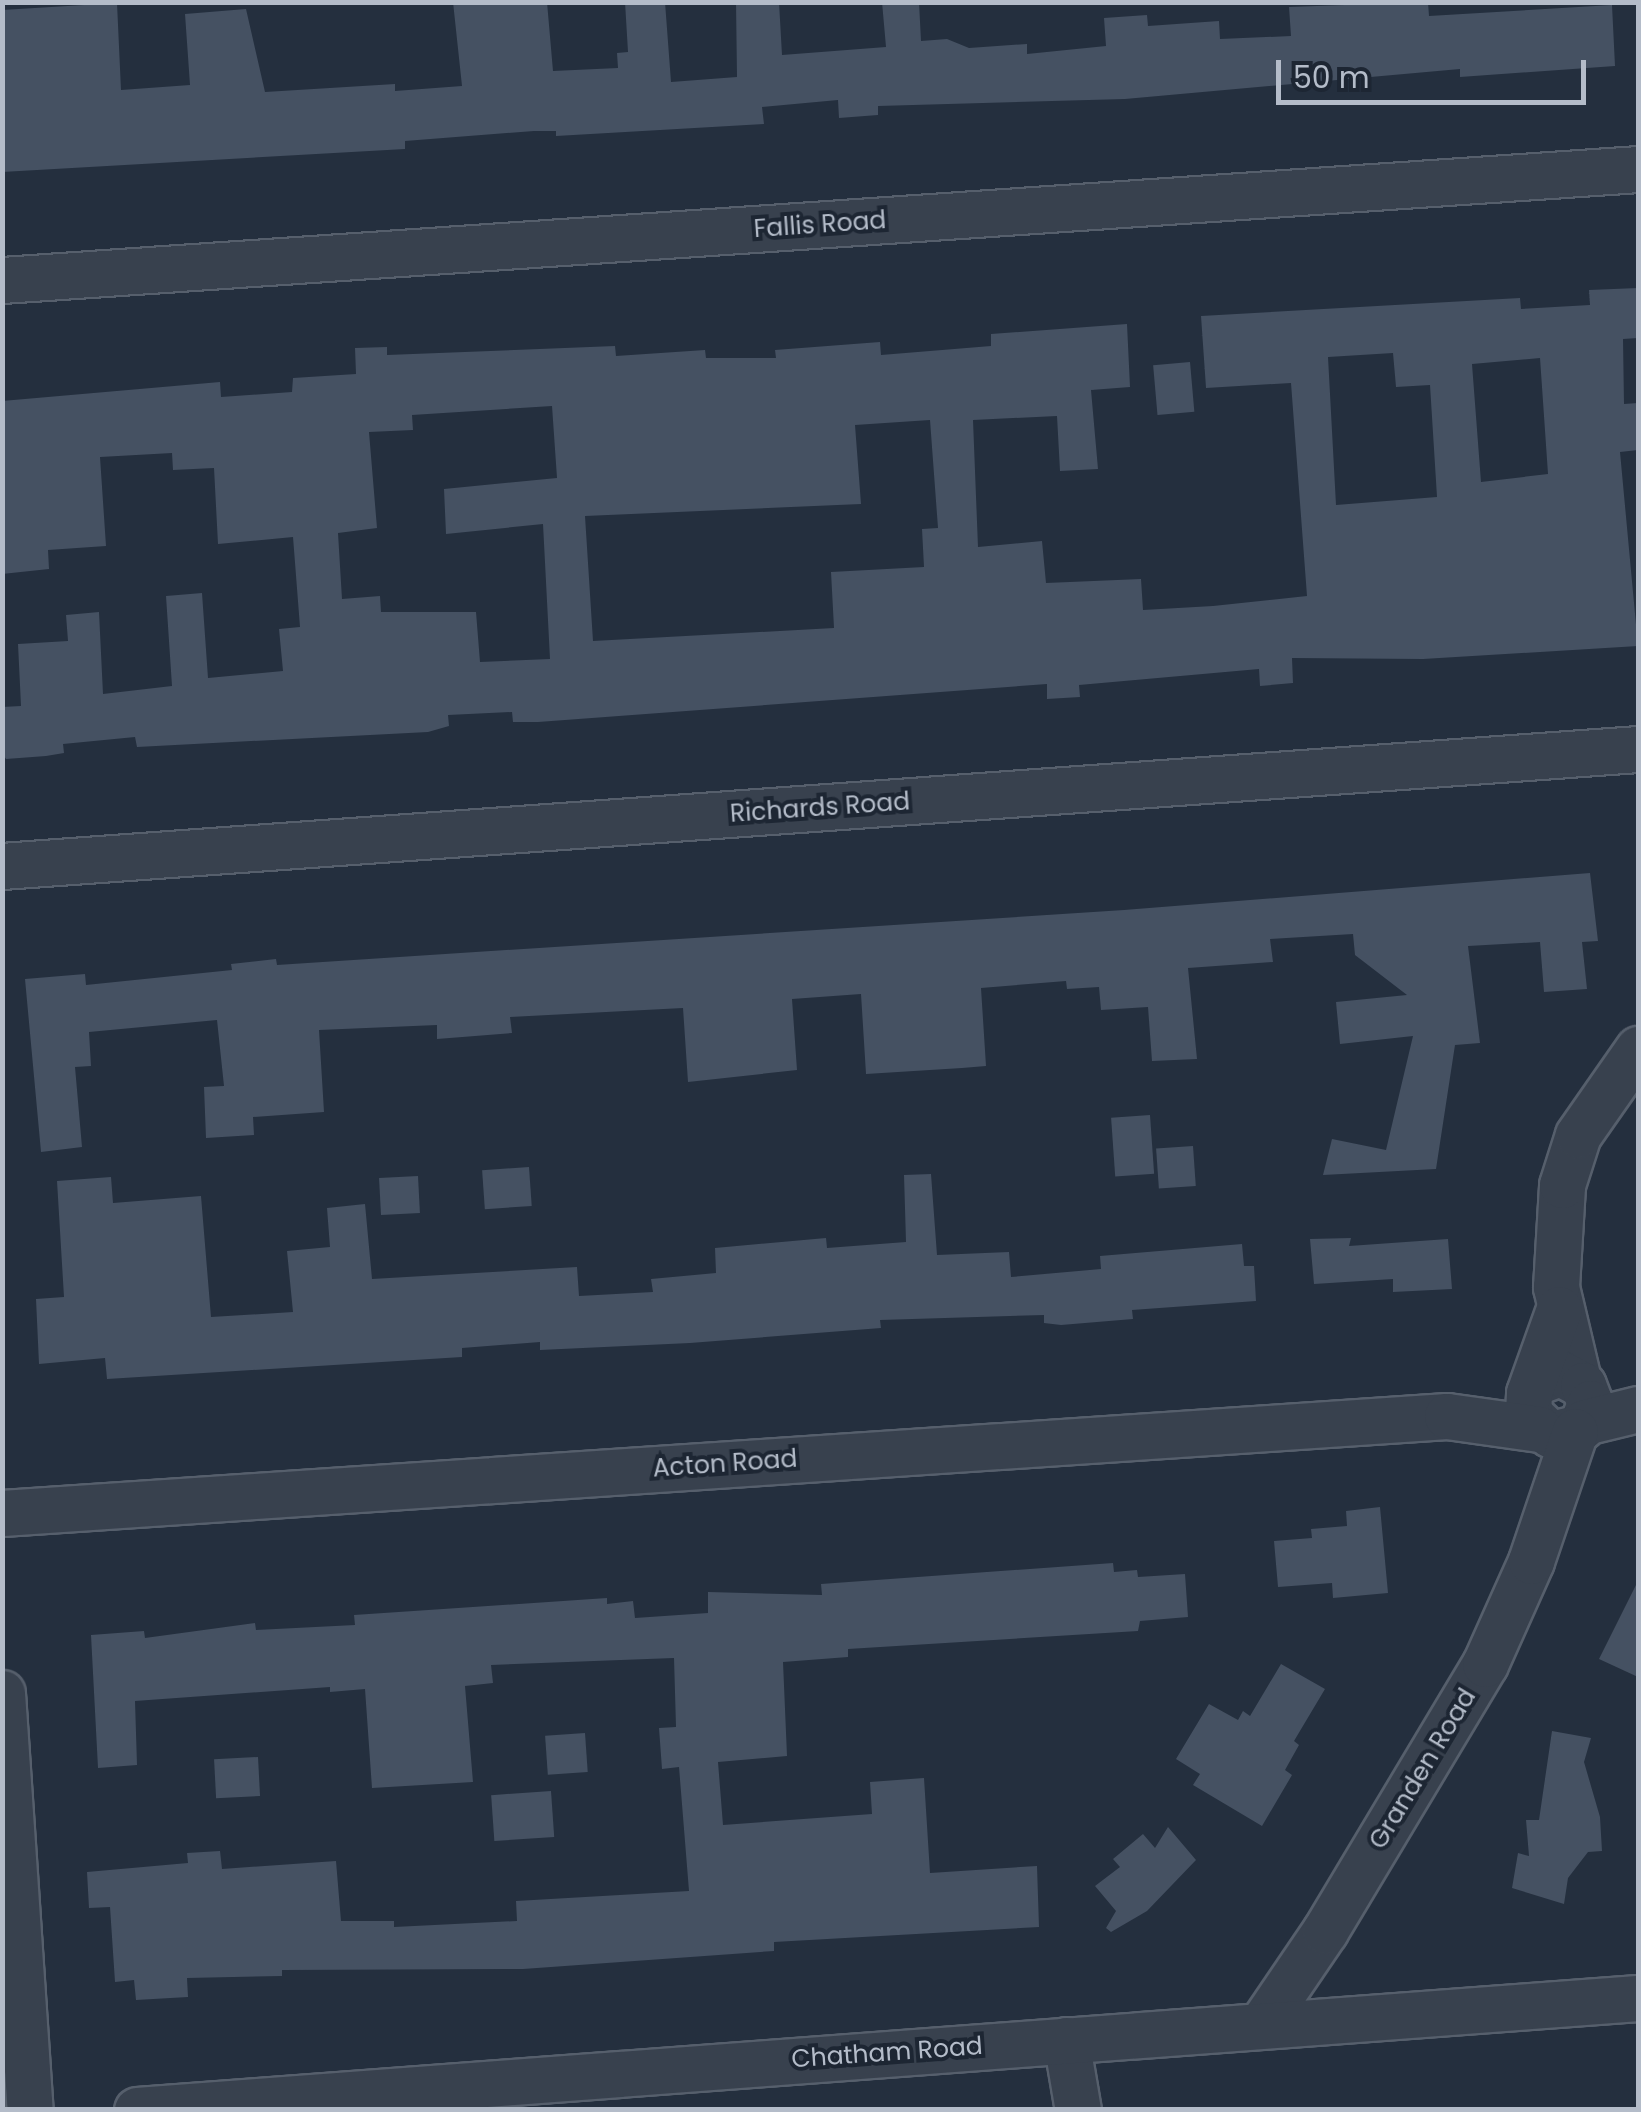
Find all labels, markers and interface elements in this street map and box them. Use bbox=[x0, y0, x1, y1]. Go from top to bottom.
scale bar bbox=[1281, 40, 1591, 102]
text: 50 m bbox=[1293, 56, 1370, 99]
street label: Fallis Road bbox=[753, 205, 887, 245]
street label: Richards Road bbox=[729, 787, 911, 829]
street label: Acton Road bbox=[652, 1444, 798, 1484]
street label: Granden Road bbox=[1363, 1683, 1483, 1855]
street label: Chatham Road bbox=[790, 2031, 984, 2075]

